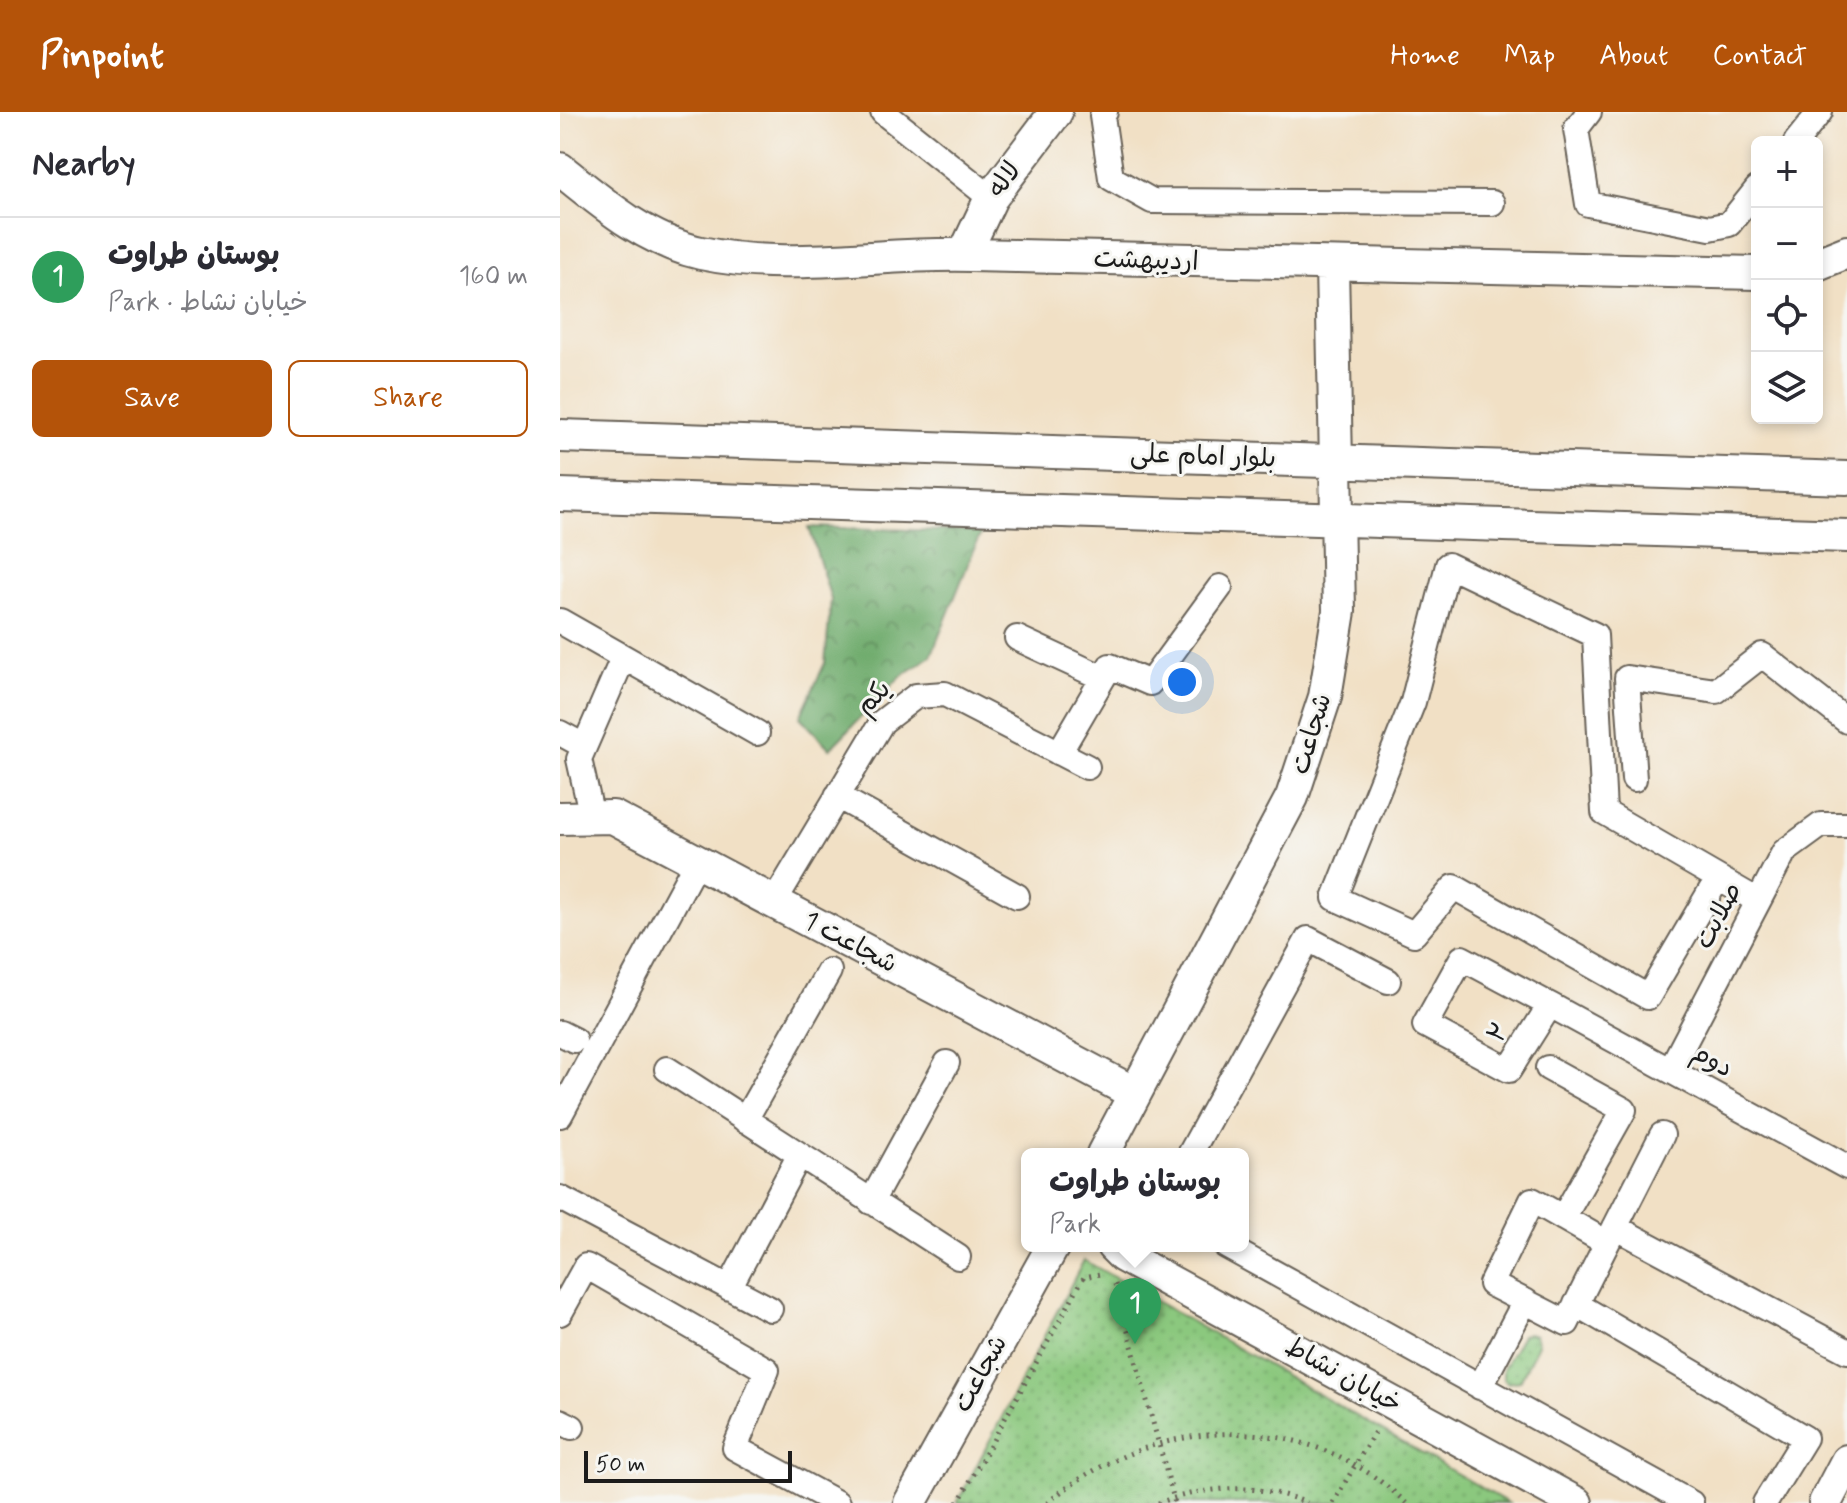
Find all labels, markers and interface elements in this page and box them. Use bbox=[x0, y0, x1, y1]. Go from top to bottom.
text: Pinpoint bbox=[40, 32, 164, 81]
text: Home bbox=[1390, 38, 1460, 75]
text: Map bbox=[1504, 38, 1555, 75]
text: About bbox=[1599, 38, 1668, 75]
text: Contact bbox=[1712, 38, 1807, 75]
map controls bbox=[1751, 136, 1823, 424]
button: + bbox=[1751, 136, 1823, 208]
text: Nearby bbox=[32, 142, 136, 187]
street label: لاله bbox=[981, 155, 1029, 205]
button: − bbox=[1751, 208, 1823, 280]
text: بوستان طراوت bbox=[108, 236, 280, 275]
street label: اردیبهشت bbox=[1093, 242, 1199, 280]
text: 1 bbox=[52, 260, 64, 294]
text: 160 m bbox=[459, 260, 528, 294]
button: locate bbox=[1751, 280, 1823, 352]
text: Park · خیابان نشاط bbox=[108, 286, 308, 320]
button: layers bbox=[1751, 352, 1823, 424]
button: Save bbox=[32, 360, 272, 437]
button: Share bbox=[288, 360, 528, 437]
street label: بلوار امام علی bbox=[1129, 437, 1277, 478]
your location bbox=[1162, 662, 1202, 702]
street label: یکم bbox=[849, 673, 900, 724]
street label: شجاعت bbox=[1284, 689, 1340, 779]
street label: صلابت bbox=[1687, 877, 1751, 955]
street label: شجاعت 1 bbox=[797, 904, 903, 982]
street label: ۲ bbox=[1480, 1017, 1518, 1049]
street label: دوم bbox=[1685, 1036, 1739, 1087]
popup bbox=[1021, 1148, 1249, 1252]
text: بوستان طراوت bbox=[1049, 1163, 1221, 1202]
text: Park bbox=[1049, 1208, 1101, 1242]
pin: 1 bbox=[1109, 1278, 1161, 1344]
street label: شجاعت bbox=[946, 1330, 1016, 1418]
street label: خیابان نشاط bbox=[1279, 1330, 1407, 1422]
scale bar bbox=[584, 1447, 792, 1483]
text: 50 m bbox=[596, 1451, 645, 1479]

